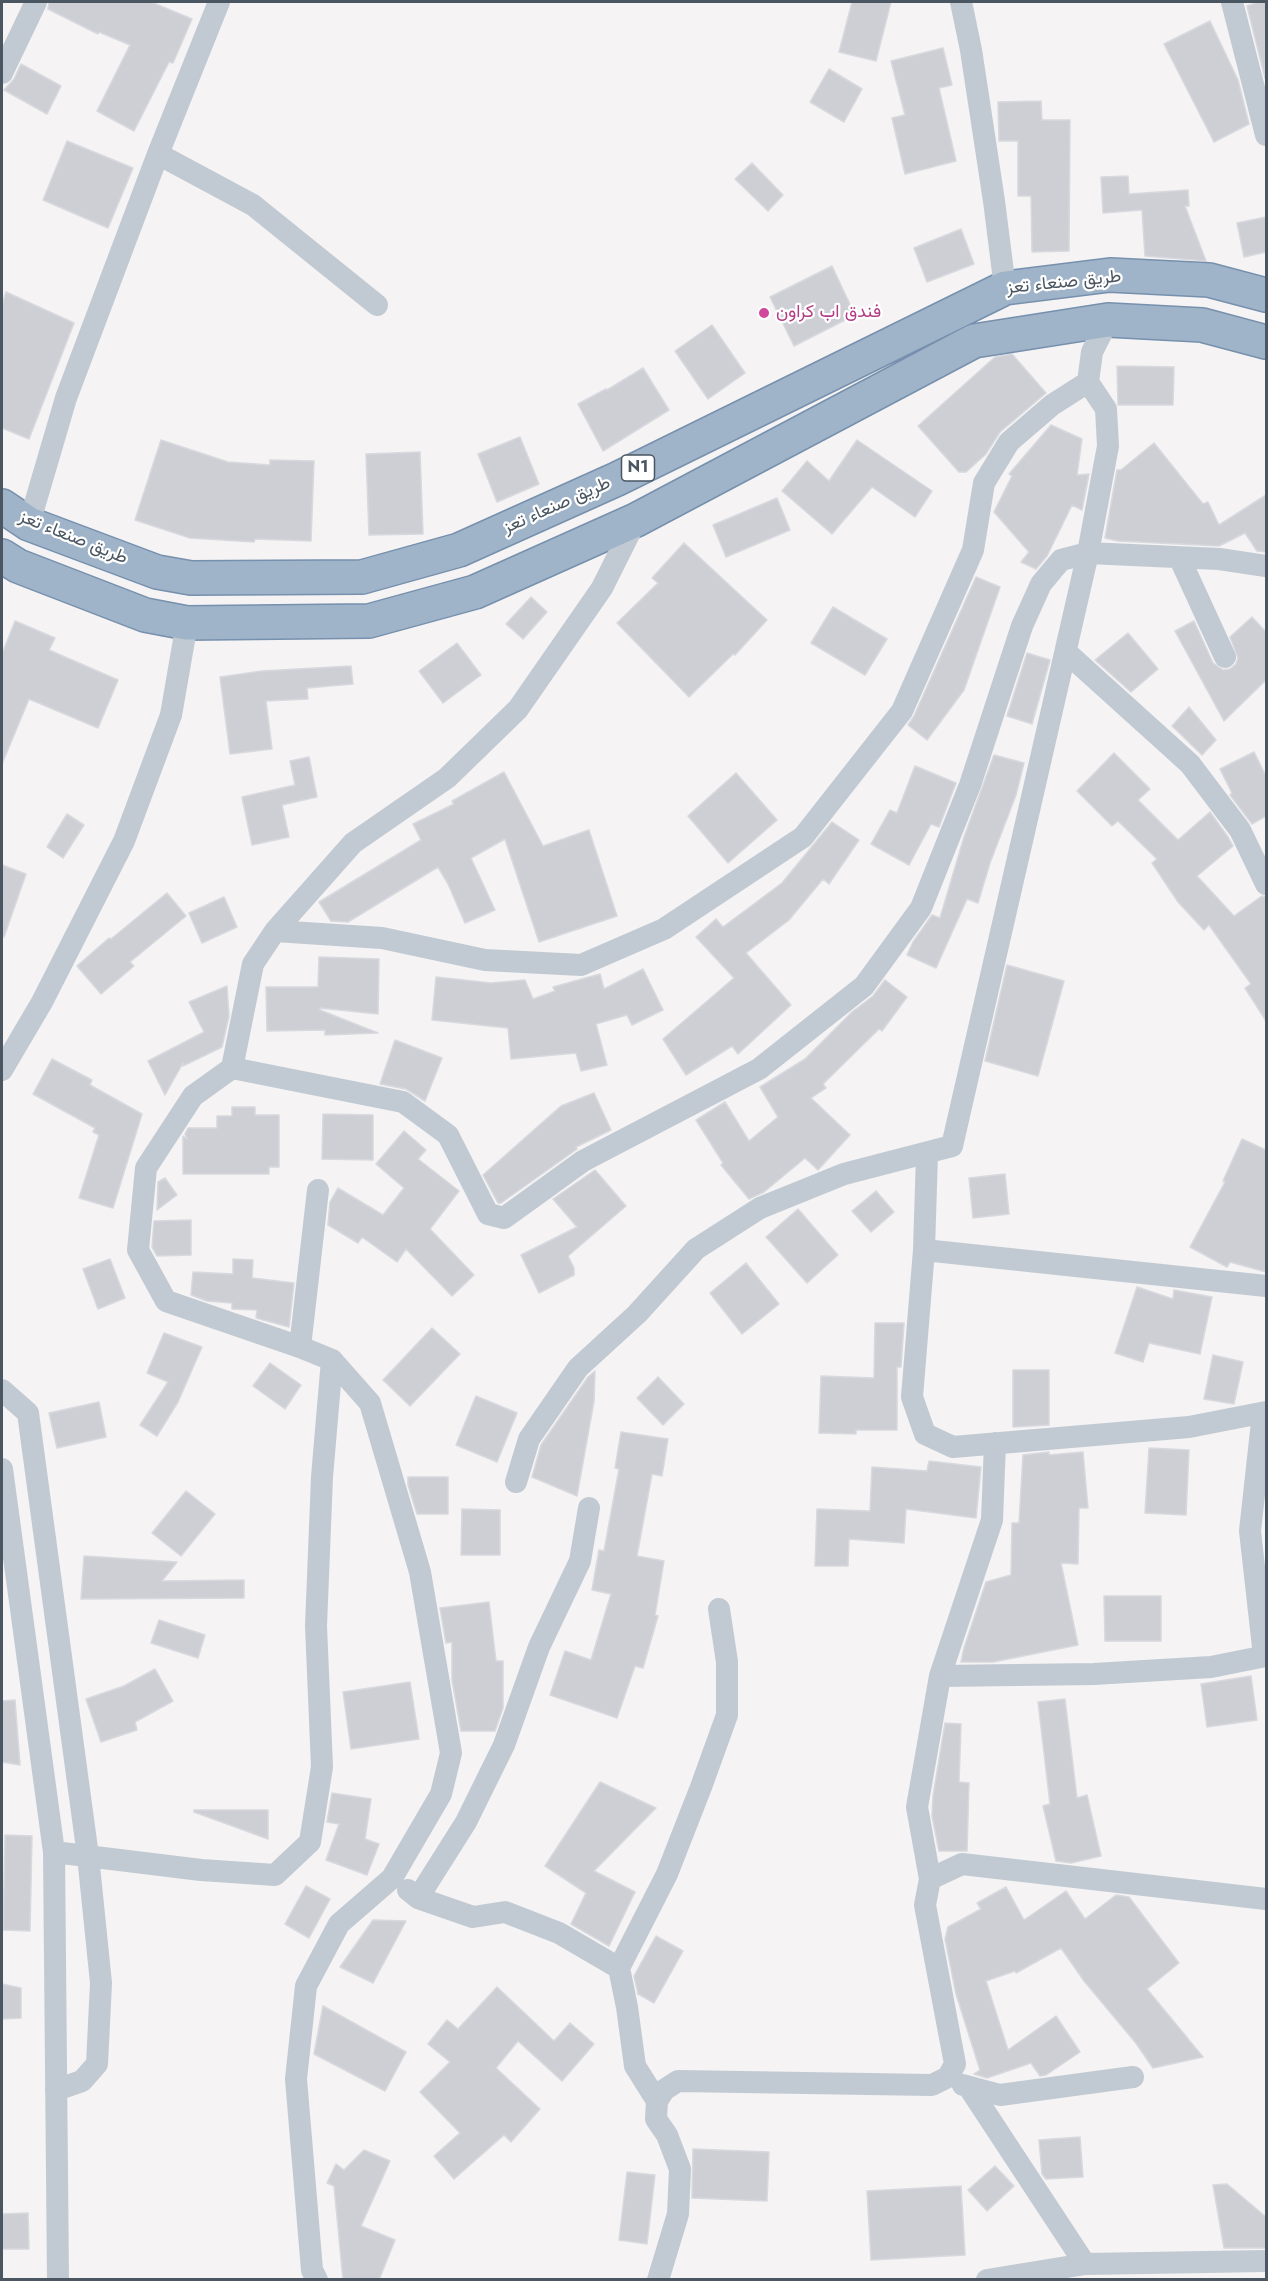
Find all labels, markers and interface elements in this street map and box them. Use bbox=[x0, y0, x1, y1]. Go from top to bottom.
street label: طريق صنعاء تعز bbox=[1006, 266, 1122, 300]
place label: فندق اب كراون bbox=[776, 302, 881, 324]
marker: فندق اب كراون bbox=[757, 306, 771, 320]
road number: N1 bbox=[622, 455, 654, 481]
street label: طريق صنعاء تعز bbox=[500, 473, 614, 539]
street label: طريق صنعاء تعز bbox=[16, 506, 130, 570]

